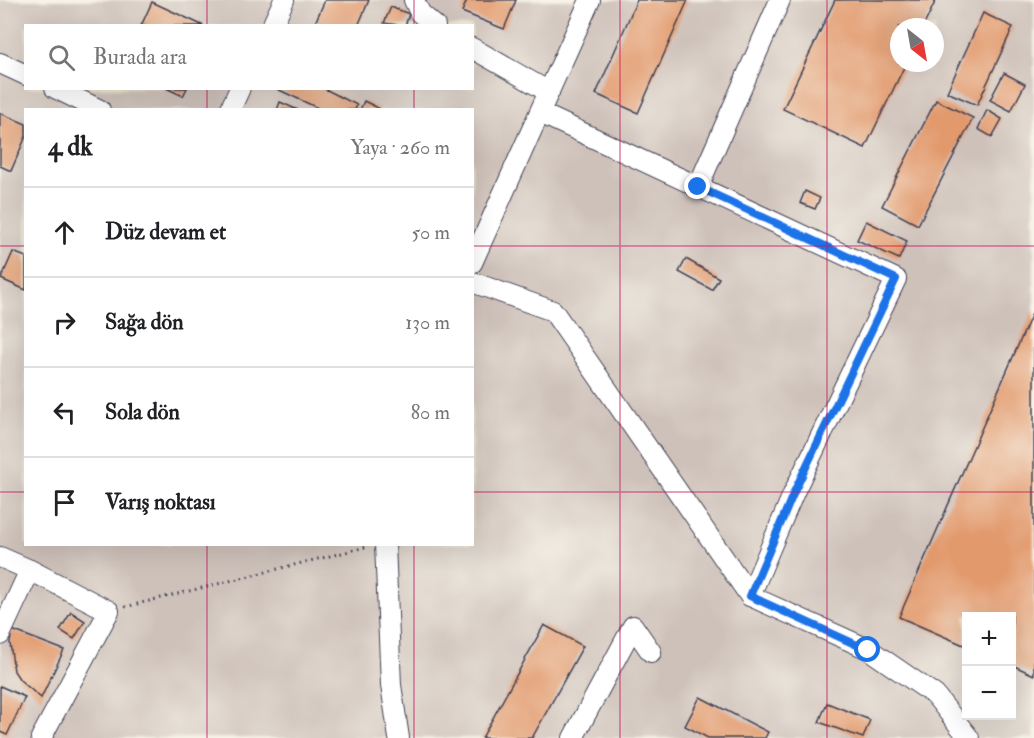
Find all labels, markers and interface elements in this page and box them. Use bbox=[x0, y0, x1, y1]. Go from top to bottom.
north arrow bbox=[890, 18, 944, 72]
search box bbox=[24, 24, 474, 90]
icon: search bbox=[45, 41, 78, 74]
text: Burada ara bbox=[93, 43, 187, 71]
text: 4 dk bbox=[48, 131, 93, 163]
text: Yaya · 260 m bbox=[351, 135, 450, 160]
route end bbox=[684, 173, 710, 199]
icon: ahead bbox=[48, 216, 81, 249]
text: Düz devam et bbox=[105, 218, 226, 246]
text: 50 m bbox=[411, 220, 450, 245]
icon: right bbox=[48, 306, 81, 339]
text: Sağa dön bbox=[105, 308, 184, 336]
text: 130 m bbox=[405, 310, 450, 335]
icon: left bbox=[48, 396, 81, 429]
text: Sola dön bbox=[105, 398, 180, 426]
text: 80 m bbox=[411, 400, 450, 425]
icon: arrive bbox=[48, 486, 81, 519]
text: Varış noktası bbox=[105, 488, 216, 516]
map controls bbox=[962, 612, 1016, 720]
button: + bbox=[962, 612, 1016, 666]
route start bbox=[854, 636, 880, 662]
button: − bbox=[962, 666, 1016, 720]

